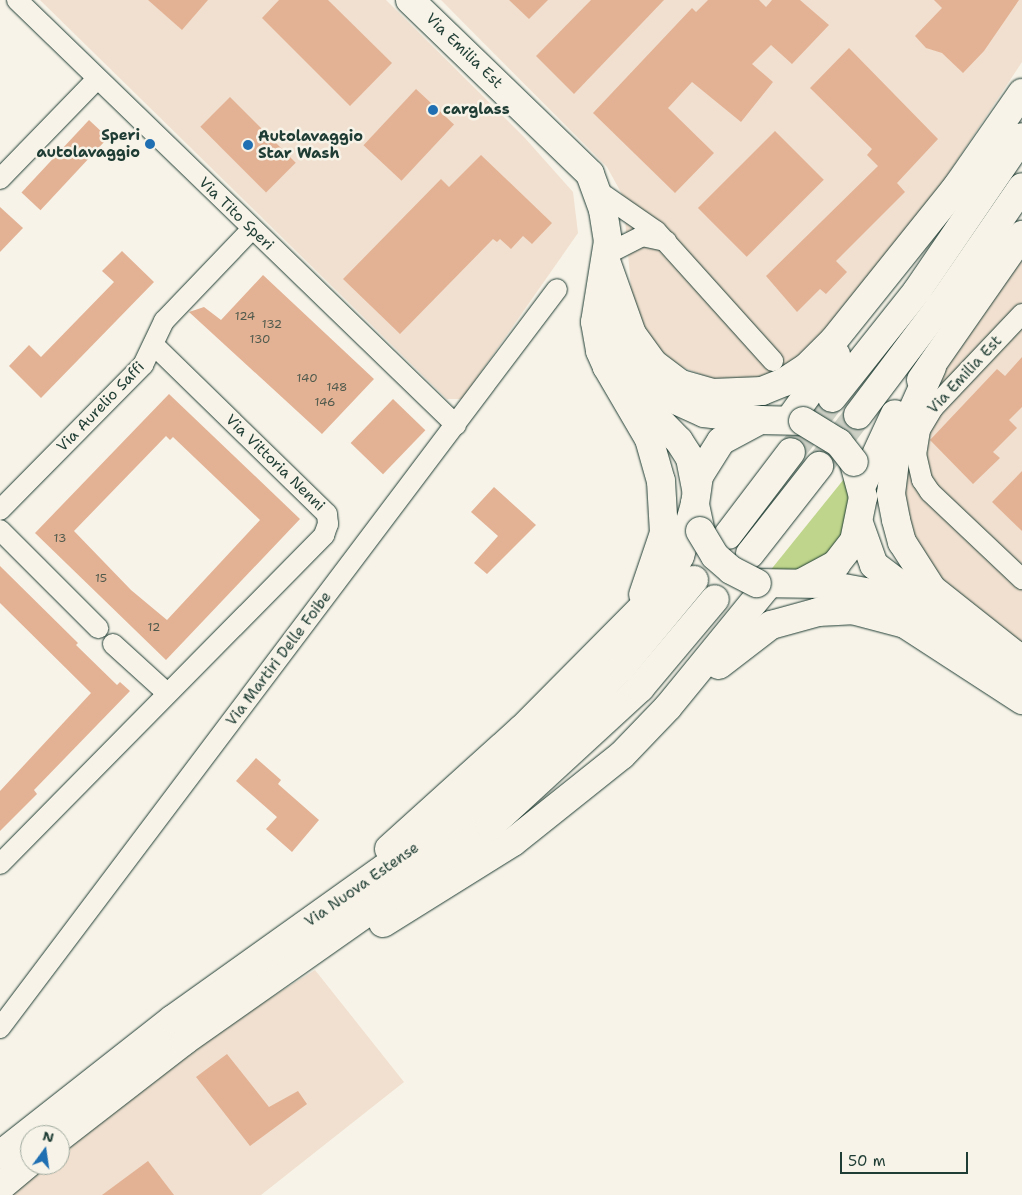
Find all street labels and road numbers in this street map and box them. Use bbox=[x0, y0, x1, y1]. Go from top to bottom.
street label: Via Emilia Est bbox=[422, 10, 506, 92]
street label: Via Tito Speri bbox=[195, 174, 277, 254]
street label: Via Emilia Est bbox=[924, 332, 1006, 418]
street label: Via Aurelio Saffi bbox=[53, 358, 149, 456]
street label: Via Vittoria Nenni bbox=[222, 411, 328, 515]
street label: Via Martiri Delle Foibe bbox=[223, 588, 335, 730]
street label: Via Nuova Estense bbox=[302, 839, 422, 931]

